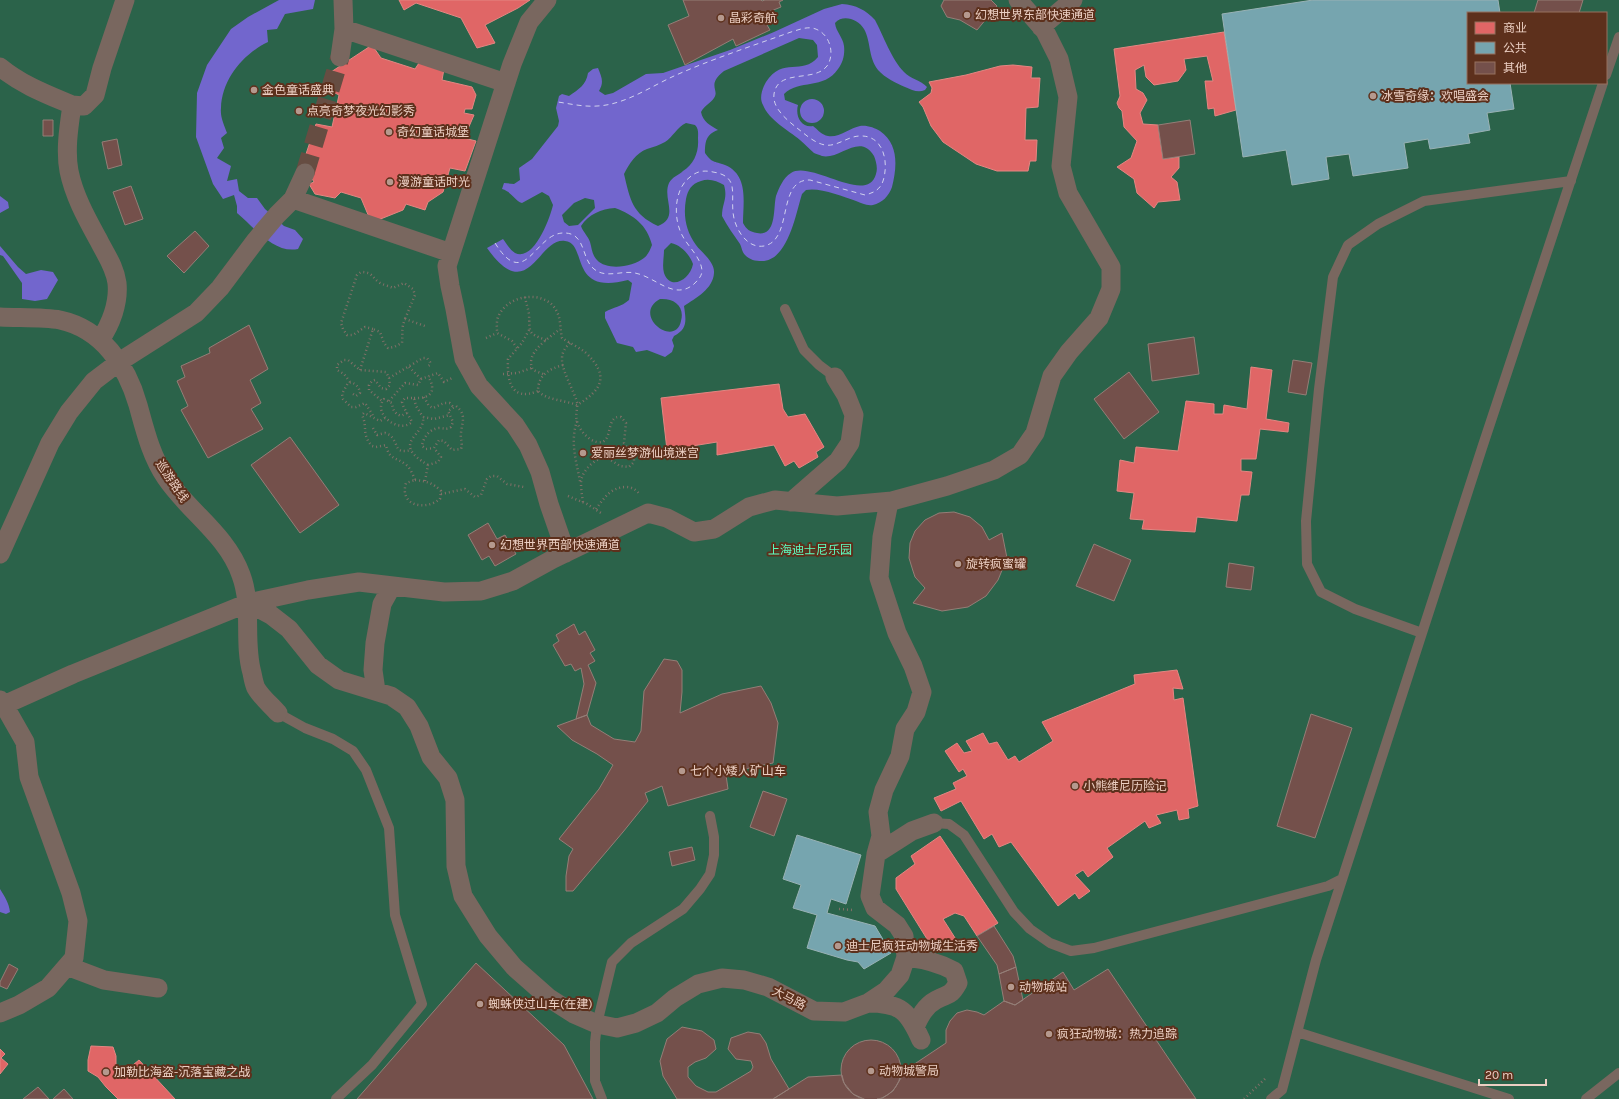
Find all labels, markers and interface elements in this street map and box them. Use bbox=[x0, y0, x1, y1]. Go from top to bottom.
place label: 幻想世界东部快速通道 bbox=[975, 8, 1095, 22]
marker: 幻想世界东部快速通道 bbox=[962, 10, 972, 20]
place label: 晶彩奇航 bbox=[729, 11, 777, 25]
legend bbox=[1467, 12, 1607, 84]
marker: 晶彩奇航 bbox=[716, 13, 726, 23]
text: 商业 bbox=[1503, 21, 1527, 35]
text: 公共 bbox=[1503, 41, 1527, 55]
text: 其他 bbox=[1503, 61, 1527, 75]
place label: 金色童话盛典 bbox=[262, 83, 334, 97]
marker: 金色童话盛典 bbox=[249, 85, 259, 95]
place label: 冰雪奇缘：欢唱盛会 bbox=[1381, 89, 1489, 103]
marker: 冰雪奇缘：欢唱盛会 bbox=[1368, 91, 1378, 101]
place label: 点亮奇梦夜光幻影秀 bbox=[307, 104, 415, 118]
marker: 点亮奇梦夜光幻影秀 bbox=[294, 106, 304, 116]
place label: 奇幻童话城堡 bbox=[397, 125, 469, 139]
marker: 奇幻童话城堡 bbox=[384, 127, 394, 137]
place label: 漫游童话时光 bbox=[398, 175, 470, 189]
marker: 漫游童话时光 bbox=[385, 177, 395, 187]
place label: 爱丽丝梦游仙境迷宫 bbox=[591, 446, 699, 460]
marker: 爱丽丝梦游仙境迷宫 bbox=[578, 448, 588, 458]
street label: 巡游路线 bbox=[153, 457, 191, 505]
place label: 幻想世界西部快速通道 bbox=[500, 538, 620, 552]
marker: 幻想世界西部快速通道 bbox=[487, 540, 497, 550]
park label: 上海迪士尼乐园 bbox=[768, 543, 852, 557]
place label: 旋转疯蜜罐 bbox=[966, 557, 1026, 571]
marker: 旋转疯蜜罐 bbox=[953, 559, 963, 569]
place label: 七个小矮人矿山车 bbox=[690, 764, 786, 778]
marker: 七个小矮人矿山车 bbox=[677, 766, 687, 776]
place label: 小熊维尼历险记 bbox=[1083, 779, 1167, 793]
marker: 小熊维尼历险记 bbox=[1070, 781, 1080, 791]
place label: 迪士尼疯狂动物城生活秀 bbox=[846, 939, 978, 953]
marker: 迪士尼疯狂动物城生活秀 bbox=[833, 941, 843, 951]
place label: 动物城站 bbox=[1019, 980, 1067, 994]
marker: 动物城站 bbox=[1006, 982, 1016, 992]
street label: 大马路 bbox=[770, 984, 808, 1012]
place label: 蜘蛛侠过山车(在建) bbox=[488, 997, 593, 1011]
marker: 蜘蛛侠过山车(在建) bbox=[475, 999, 485, 1009]
place label: 疯狂动物城：热力追踪 bbox=[1057, 1027, 1177, 1041]
marker: 疯狂动物城：热力追踪 bbox=[1044, 1029, 1054, 1039]
scale bar bbox=[1479, 1061, 1546, 1087]
place label: 动物城警局 bbox=[879, 1064, 939, 1078]
place label: 加勒比海盗-沉落宝藏之战 bbox=[114, 1065, 250, 1079]
marker: 动物城警局 bbox=[866, 1066, 876, 1076]
marker: 加勒比海盗-沉落宝藏之战 bbox=[101, 1067, 111, 1077]
text: 20 m bbox=[1485, 1068, 1513, 1082]

